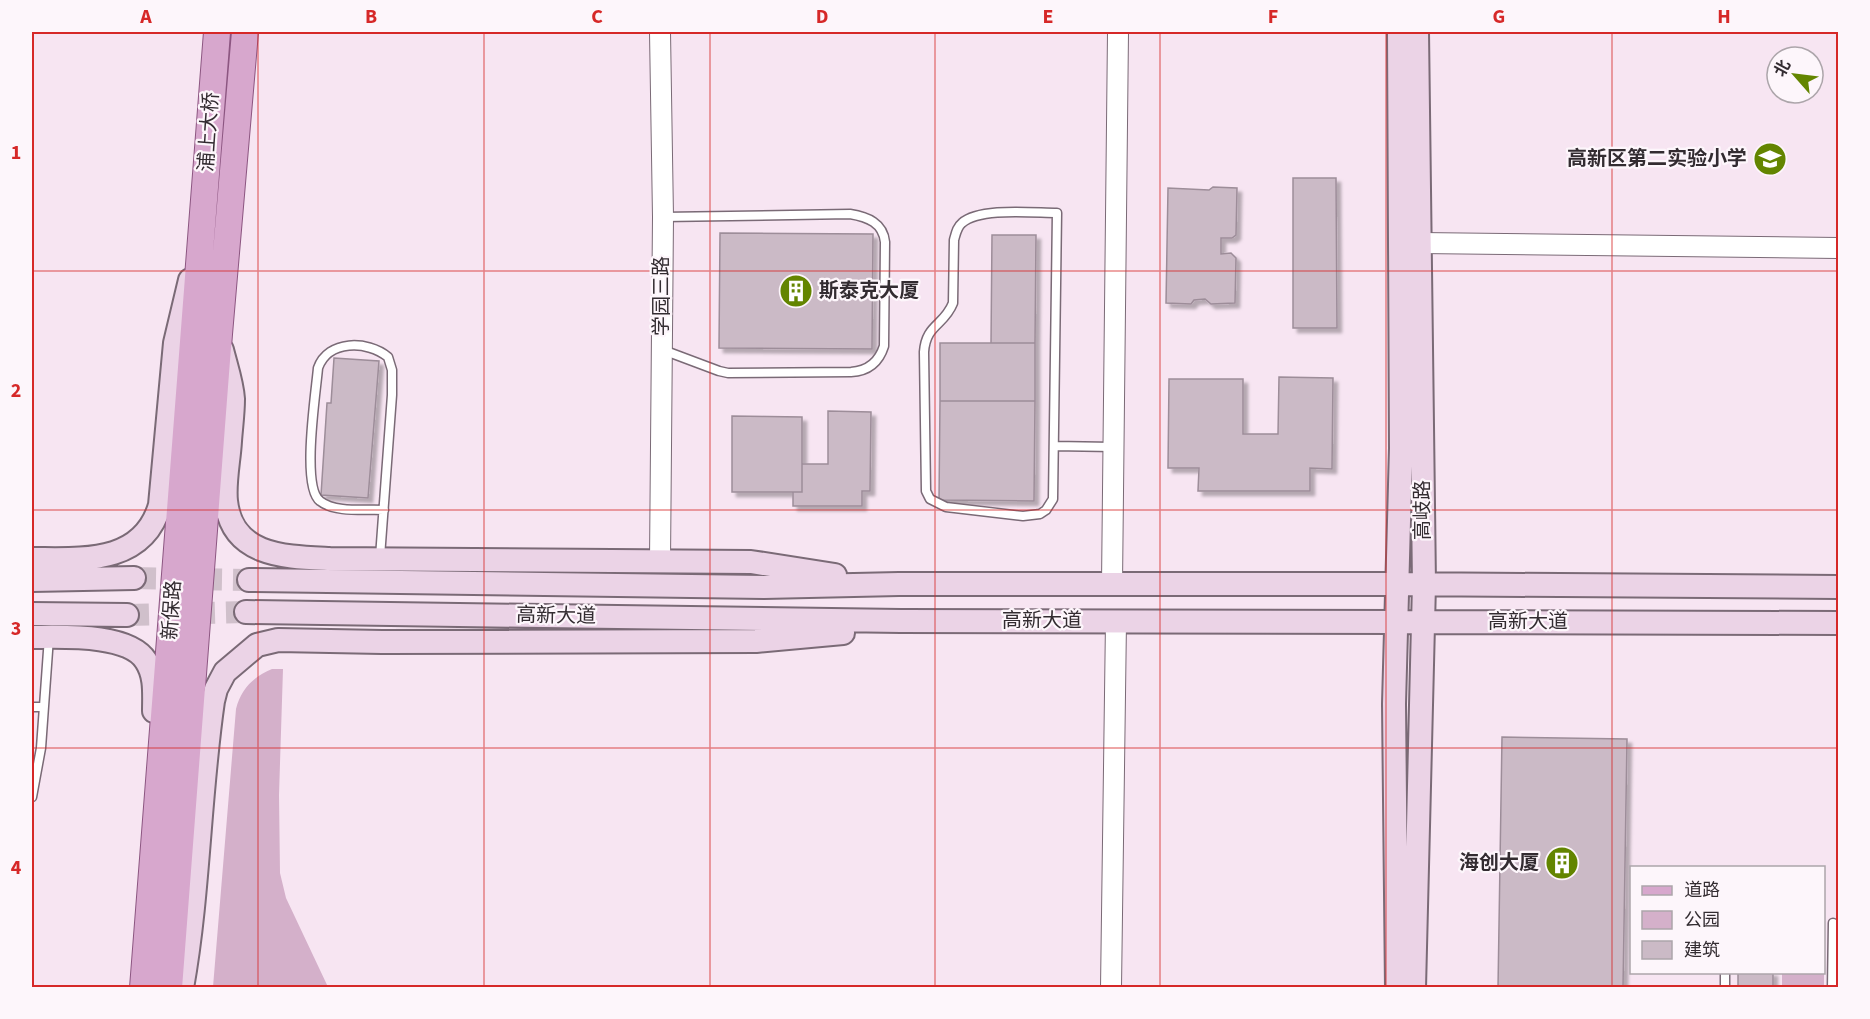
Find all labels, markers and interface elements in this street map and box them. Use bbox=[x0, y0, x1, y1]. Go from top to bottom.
text: A bbox=[139, 3, 152, 31]
text: B bbox=[365, 3, 377, 31]
text: C bbox=[591, 3, 603, 31]
text: D bbox=[816, 3, 828, 31]
text: E bbox=[1043, 3, 1053, 31]
text: F bbox=[1268, 3, 1278, 31]
text: G bbox=[1493, 3, 1505, 31]
text: H bbox=[1717, 3, 1731, 31]
north arrow bbox=[1765, 45, 1825, 105]
text: 北 bbox=[1769, 56, 1796, 81]
street label: 浦上大桥 bbox=[192, 91, 226, 173]
text: 1 bbox=[11, 139, 21, 167]
school or university icon: 高新区第二实验小学 bbox=[1752, 141, 1788, 177]
place label: 高新区第二实验小学 bbox=[1567, 145, 1747, 173]
street label: 学园三路 bbox=[648, 256, 676, 336]
building icon: 斯泰克大厦 bbox=[778, 273, 814, 309]
place label: 斯泰克大厦 bbox=[819, 277, 919, 305]
text: 2 bbox=[11, 377, 21, 405]
street label: 高岐路 bbox=[1409, 480, 1437, 540]
street label: 新保路 bbox=[156, 579, 188, 641]
street label: 高新大道 bbox=[516, 601, 596, 631]
street label: 高新大道 bbox=[1002, 607, 1082, 635]
street label: 高新大道 bbox=[1488, 608, 1568, 636]
text: 3 bbox=[11, 615, 21, 643]
building icon: 海创大厦 bbox=[1544, 845, 1580, 881]
place label: 海创大厦 bbox=[1459, 849, 1539, 877]
text: 4 bbox=[11, 854, 22, 882]
legend bbox=[1630, 866, 1825, 974]
text: 道路 bbox=[1684, 878, 1720, 903]
text: 公园 bbox=[1684, 908, 1720, 933]
text: 建筑 bbox=[1684, 938, 1720, 963]

